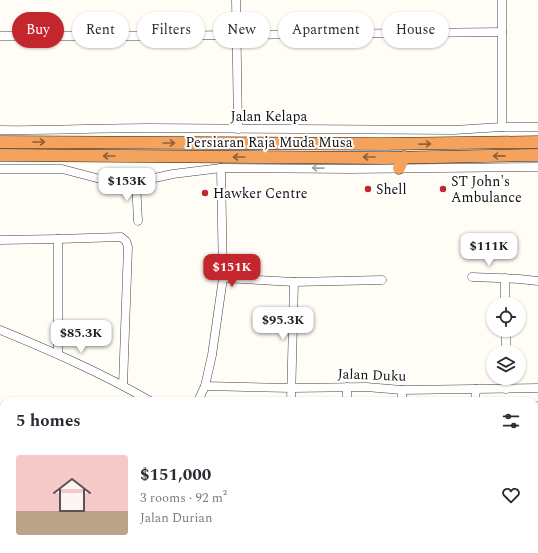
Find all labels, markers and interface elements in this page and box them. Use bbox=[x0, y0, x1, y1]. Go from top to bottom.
chip: Buy bbox=[12, 12, 64, 48]
chip: Rent bbox=[72, 12, 129, 48]
chip: Filters bbox=[137, 12, 205, 48]
chip: New bbox=[213, 12, 270, 48]
chip: Apartment bbox=[278, 12, 374, 48]
chip: House bbox=[382, 12, 449, 48]
street label: Jalan Kelapa bbox=[231, 106, 308, 127]
street label: Persiaran Raja Muda Musa bbox=[185, 132, 353, 153]
one-way arrow bbox=[32, 138, 45, 146]
one-way arrow bbox=[162, 139, 175, 147]
one-way arrow bbox=[418, 140, 431, 148]
one-way arrow bbox=[103, 152, 116, 160]
one-way arrow bbox=[493, 152, 506, 159]
one-way arrow bbox=[233, 153, 246, 161]
one-way arrow bbox=[363, 154, 376, 161]
one-way arrow bbox=[312, 164, 325, 172]
pin: $153K bbox=[99, 168, 155, 202]
text: $153K bbox=[107, 171, 147, 191]
place label: ST John's Ambulance bbox=[451, 171, 522, 208]
place label: Shell bbox=[376, 179, 407, 200]
place label: Hawker Centre bbox=[213, 183, 308, 204]
marker: Shell bbox=[363, 184, 373, 194]
marker: ST John's Ambulance bbox=[438, 184, 448, 194]
marker: Hawker Centre bbox=[200, 188, 210, 198]
pin: $111K bbox=[461, 233, 517, 267]
text: $111K bbox=[469, 236, 509, 256]
pin: $151K bbox=[204, 254, 260, 288]
text: $151K bbox=[212, 257, 252, 277]
map controls bbox=[486, 297, 526, 385]
button: locate bbox=[486, 297, 526, 337]
pin: $95.3K bbox=[250, 307, 316, 341]
text: $95.3K bbox=[262, 310, 304, 330]
pin: $85.3K bbox=[48, 320, 114, 354]
text: $85.3K bbox=[60, 323, 102, 343]
button: layers bbox=[486, 345, 526, 385]
street label: Jalan Duku bbox=[337, 363, 407, 387]
text: 5 homes bbox=[16, 408, 81, 434]
icon: filters bbox=[500, 410, 522, 432]
text: $151,000 bbox=[140, 462, 211, 488]
icon: home bbox=[48, 471, 96, 519]
icon: heart bbox=[500, 484, 522, 506]
text: 3 rooms · 92 m² bbox=[140, 488, 227, 508]
text: Jalan Durian bbox=[140, 508, 213, 528]

